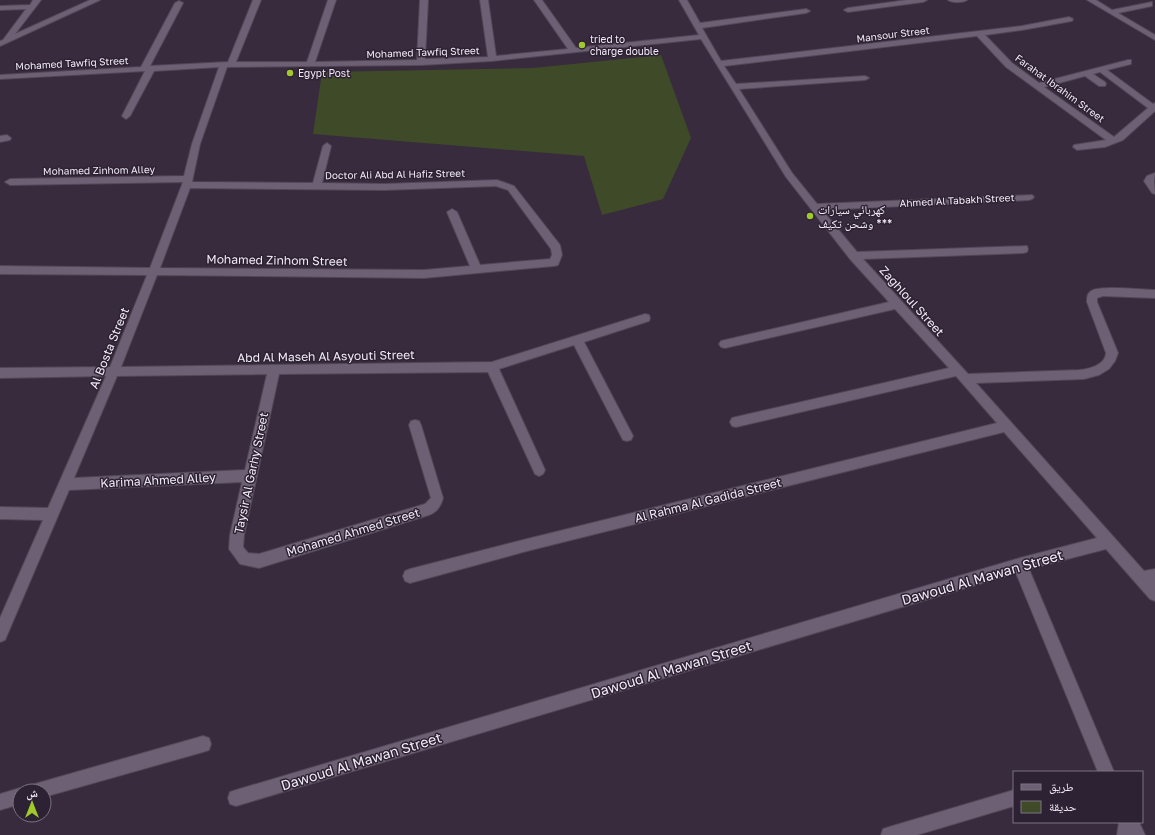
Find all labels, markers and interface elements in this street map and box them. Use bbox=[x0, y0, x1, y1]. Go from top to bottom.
street label: Mansour Street bbox=[856, 24, 930, 44]
place label: tried to charge double bbox=[590, 33, 659, 57]
marker: tried to charge double bbox=[577, 40, 587, 50]
street label: Mohamed Tawfiq Street bbox=[366, 44, 480, 60]
street label: Farahat Ibrahim Street bbox=[1013, 52, 1107, 124]
street label: Mohamed Tawfiq Street bbox=[15, 54, 129, 72]
place label: Egypt Post bbox=[298, 67, 350, 79]
marker: Egypt Post bbox=[285, 68, 295, 78]
street label: Mohamed Zinhom Alley bbox=[43, 163, 156, 177]
street label: Doctor Ali Abd Al Hafiz Street bbox=[325, 167, 465, 181]
street label: Ahmed Al Tabakh Street bbox=[899, 191, 1015, 209]
place label: كهربائي سيارات وشحن تكيف *** bbox=[818, 202, 892, 231]
marker: كهربائي سيارات وشحن تكيف *** bbox=[805, 211, 815, 221]
street label: Mohamed Zinhom Street bbox=[206, 251, 348, 269]
street label: Zaghloul Street bbox=[877, 263, 948, 339]
street label: Al Bosta Street bbox=[86, 305, 132, 391]
street label: Abd Al Maseh Al Asyouti Street bbox=[237, 347, 415, 365]
street label: Taysir Al Garhy Street bbox=[231, 411, 271, 535]
street label: Karima Ahmed Alley bbox=[100, 469, 216, 491]
street label: Al Rahma Al Gadida Street bbox=[633, 474, 783, 525]
street label: Mohamed Ahmed Street bbox=[285, 505, 422, 559]
street label: Dawoud Al Mawan Street bbox=[899, 546, 1065, 608]
street label: Dawoud Al Mawan Street bbox=[589, 636, 753, 702]
street label: Dawoud Al Mawan Street bbox=[279, 728, 443, 794]
legend bbox=[1013, 771, 1143, 823]
text: طريق bbox=[1049, 779, 1074, 794]
north arrow bbox=[12, 783, 52, 823]
text: ش bbox=[26, 786, 38, 801]
text: حديقة bbox=[1049, 799, 1077, 814]

